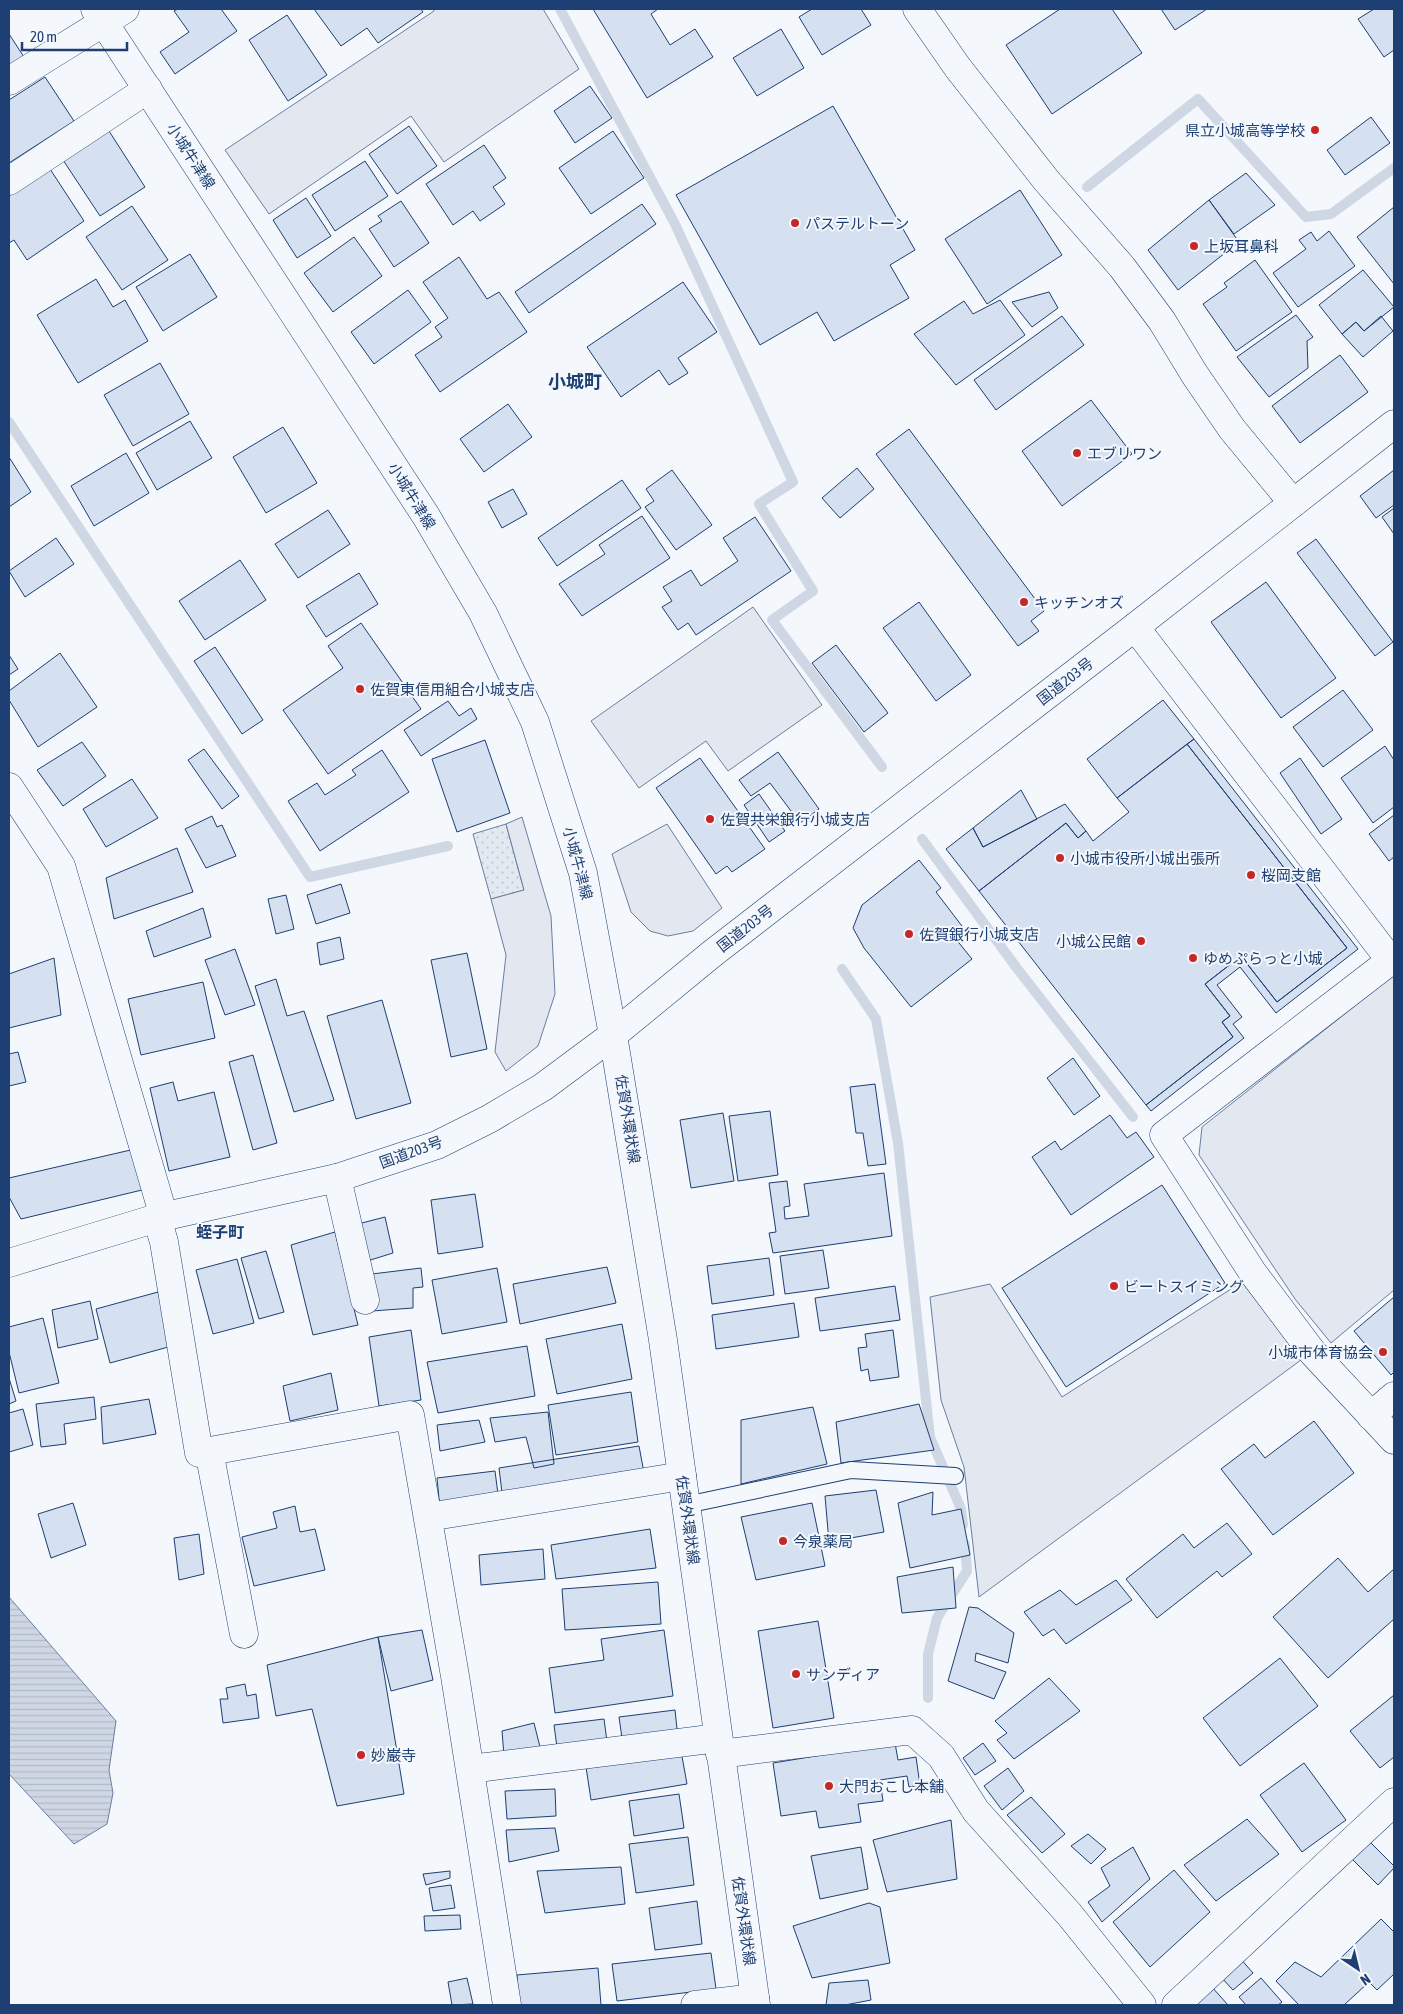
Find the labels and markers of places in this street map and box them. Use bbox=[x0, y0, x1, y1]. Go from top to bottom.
place label: 県立小城高等学校 bbox=[1185, 122, 1305, 139]
marker: 県立小城高等学校 bbox=[1309, 124, 1321, 136]
place label: パステルトーン bbox=[805, 215, 909, 232]
marker: パステルトーン bbox=[789, 217, 801, 229]
place label: 上坂耳鼻科 bbox=[1204, 238, 1279, 255]
marker: 上坂耳鼻科 bbox=[1188, 240, 1200, 252]
place label: エブリワン bbox=[1087, 445, 1162, 462]
marker: エブリワン bbox=[1071, 447, 1083, 459]
place label: キッチンオズ bbox=[1034, 594, 1124, 611]
marker: キッチンオズ bbox=[1018, 596, 1030, 608]
place label: 佐賀東信用組合小城支店 bbox=[370, 681, 535, 698]
marker: 佐賀東信用組合小城支店 bbox=[354, 683, 366, 695]
place label: 佐賀共栄銀行小城支店 bbox=[720, 811, 870, 828]
marker: 佐賀共栄銀行小城支店 bbox=[704, 813, 716, 825]
place label: 小城市役所小城出張所 bbox=[1070, 850, 1220, 867]
marker: 小城市役所小城出張所 bbox=[1054, 852, 1066, 864]
place label: 桜岡支館 bbox=[1261, 867, 1321, 884]
marker: 桜岡支館 bbox=[1245, 869, 1257, 881]
place label: 佐賀銀行小城支店 bbox=[919, 926, 1039, 943]
marker: 佐賀銀行小城支店 bbox=[903, 928, 915, 940]
place label: 小城公民館 bbox=[1056, 933, 1131, 950]
marker: 小城公民館 bbox=[1135, 935, 1147, 947]
place label: ゆめぷらっと小城 bbox=[1203, 950, 1323, 967]
marker: ゆめぷらっと小城 bbox=[1187, 952, 1199, 964]
place label: ビートスイミング bbox=[1124, 1278, 1244, 1295]
marker: ビートスイミング bbox=[1108, 1280, 1120, 1292]
place label: 小城市体育協会 bbox=[1268, 1344, 1373, 1361]
marker: 小城市体育協会 bbox=[1377, 1346, 1389, 1358]
place label: 今泉薬局 bbox=[793, 1533, 853, 1550]
marker: 今泉薬局 bbox=[777, 1535, 789, 1547]
place label: サンディア bbox=[806, 1666, 880, 1683]
marker: サンディア bbox=[790, 1668, 802, 1680]
place label: 妙巌寺 bbox=[371, 1747, 416, 1764]
marker: 妙巌寺 bbox=[355, 1749, 367, 1761]
place label: 大門おこし本舗 bbox=[839, 1778, 944, 1795]
marker: 大門おこし本舗 bbox=[823, 1780, 835, 1792]

